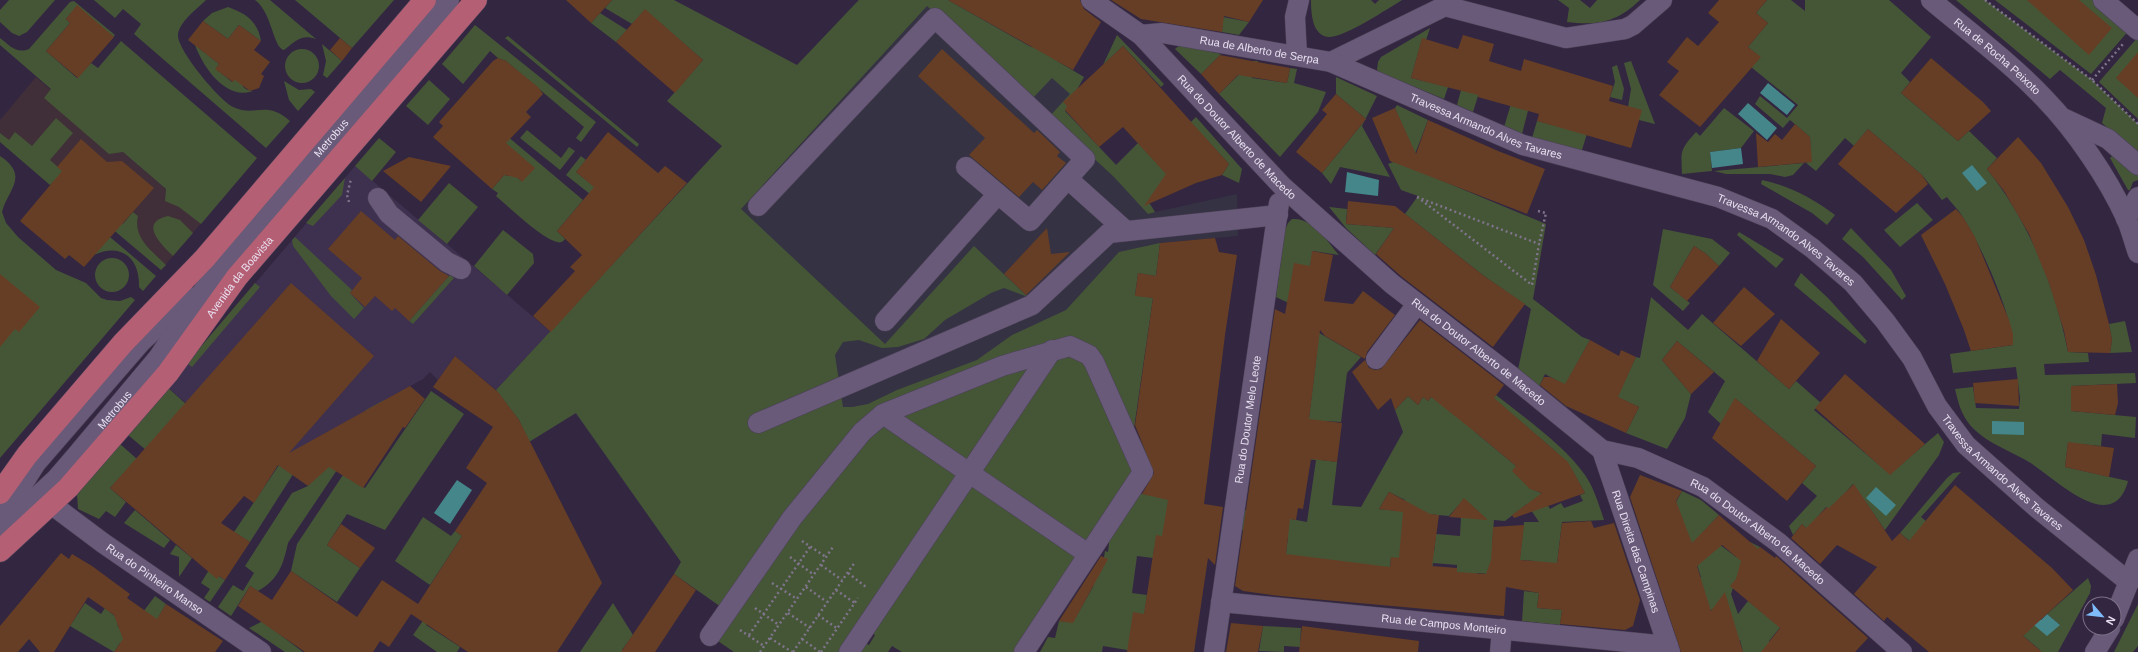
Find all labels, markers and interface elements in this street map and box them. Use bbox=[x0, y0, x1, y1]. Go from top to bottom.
street label: Rua de Rocha Peixoto bbox=[1952, 16, 2043, 97]
street label: Rua de Alberto de Serpa bbox=[1199, 34, 1321, 66]
street label: Rua do Doutor Alberto de Macedo bbox=[1175, 72, 1298, 202]
street label: Travessa Armando Alves Tavares bbox=[1408, 91, 1564, 161]
street label: Metrobus bbox=[312, 116, 351, 159]
street label: Travessa Armando Alves Tavares bbox=[1715, 191, 1858, 288]
street label: Avenida da Boavista bbox=[204, 233, 276, 320]
street label: Rua do Doutor Alberto de Macedo bbox=[1410, 296, 1548, 408]
street label: Rua do Doutor Melo Leote bbox=[1232, 355, 1263, 484]
street label: Metrobus bbox=[95, 388, 134, 431]
street label: Travessa Armando Alves Tavares bbox=[1940, 412, 2066, 533]
street label: Rua do Doutor Alberto de Macedo bbox=[1689, 476, 1827, 587]
street label: Rua Direita das Campinas bbox=[1610, 489, 1662, 615]
street label: Rua do Pinheiro Manso bbox=[104, 541, 206, 616]
north arrow bbox=[2082, 596, 2122, 636]
street label: Rua de Campos Monteiro bbox=[1381, 612, 1507, 636]
text: N bbox=[2104, 614, 2118, 627]

